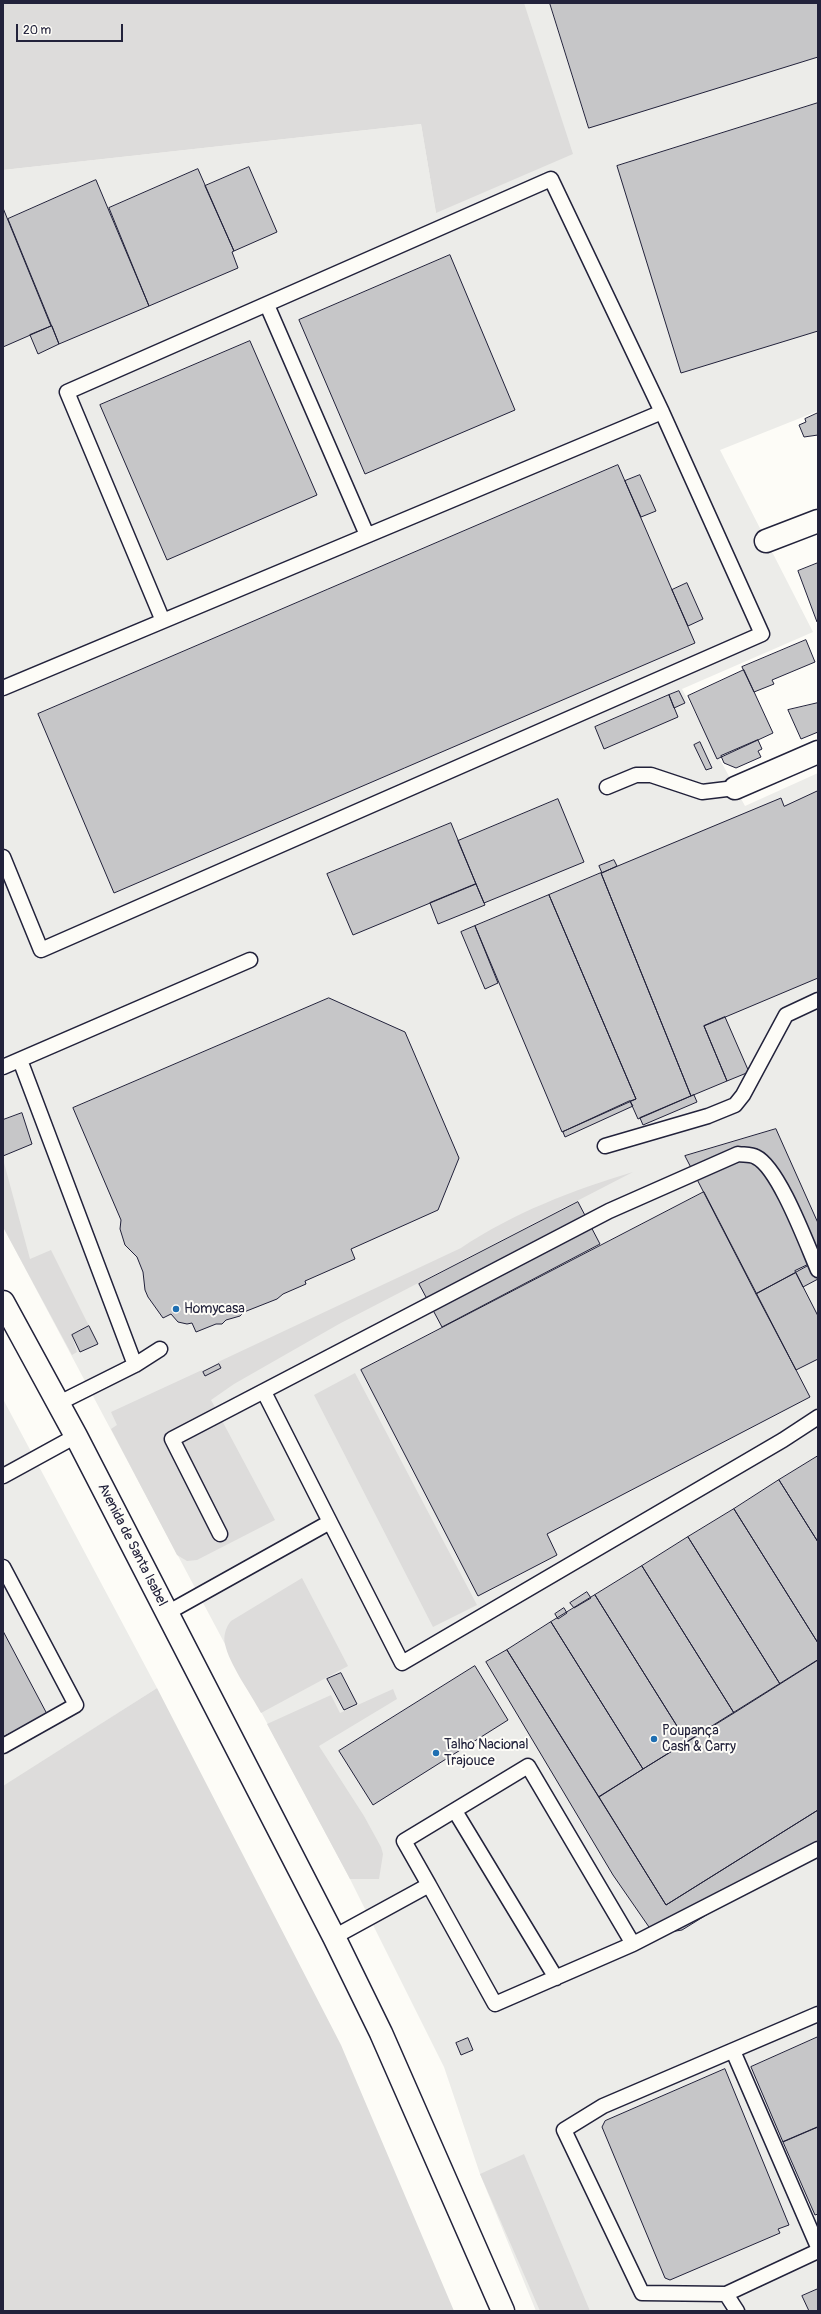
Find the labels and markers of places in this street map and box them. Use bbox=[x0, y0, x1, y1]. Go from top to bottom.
place label: Homycasa bbox=[184, 1301, 245, 1317]
marker: Homycasa bbox=[171, 1304, 181, 1314]
place label: Poupança Cash & Carry bbox=[662, 1723, 736, 1756]
marker: Poupança Cash & Carry bbox=[649, 1734, 659, 1744]
place label: Talho Nacional Trajouce bbox=[444, 1737, 529, 1770]
marker: Talho Nacional Trajouce bbox=[431, 1748, 441, 1758]

